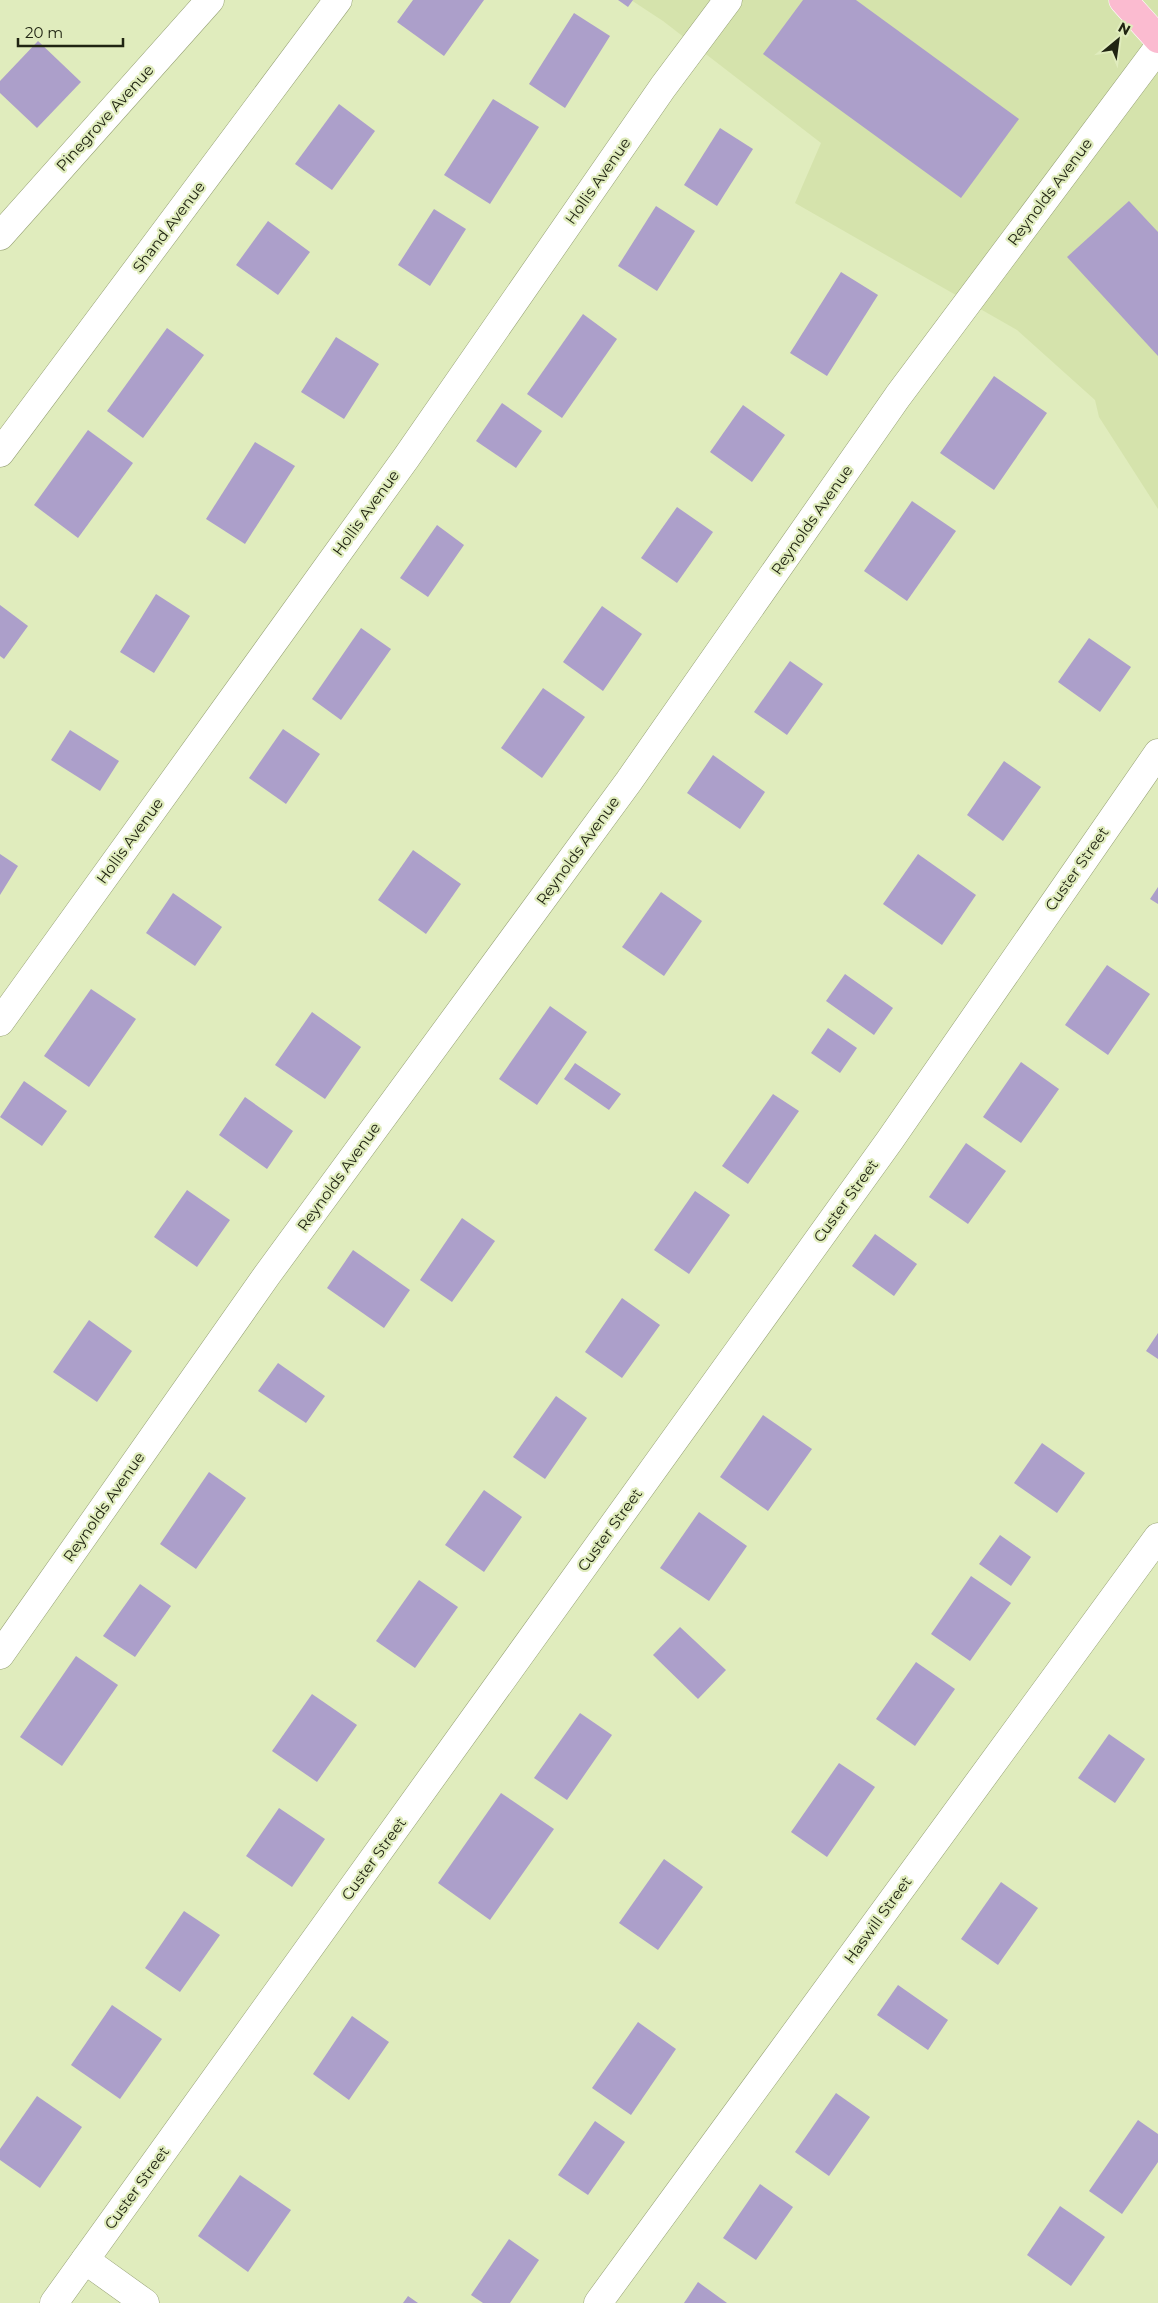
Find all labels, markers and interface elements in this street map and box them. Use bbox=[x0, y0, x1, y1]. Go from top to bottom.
scale bar bbox=[18, 15, 122, 47]
north arrow bbox=[1093, 15, 1143, 65]
text: N bbox=[1115, 18, 1134, 39]
text: 20 m bbox=[25, 23, 63, 42]
street label: Pinegrove Avenue bbox=[52, 60, 157, 175]
street label: Hollis Avenue bbox=[561, 134, 635, 228]
street label: Reynolds Avenue bbox=[1003, 134, 1096, 249]
street label: Shand Avenue bbox=[128, 177, 209, 276]
street label: Reynolds Avenue bbox=[767, 461, 857, 578]
street label: Hollis Avenue bbox=[328, 466, 403, 559]
street label: Reynolds Avenue bbox=[532, 793, 623, 909]
street label: Hollis Avenue bbox=[92, 794, 167, 887]
street label: Custer Street bbox=[1041, 823, 1112, 914]
street label: Reynolds Avenue bbox=[293, 1119, 384, 1235]
street label: Custer Street bbox=[809, 1156, 882, 1246]
street label: Reynolds Avenue bbox=[59, 1448, 149, 1565]
street label: Custer Street bbox=[573, 1485, 646, 1575]
street label: Custer Street bbox=[337, 1814, 410, 1904]
street label: Haswill Street bbox=[840, 1873, 915, 1967]
street label: Custer Street bbox=[100, 2143, 173, 2233]

